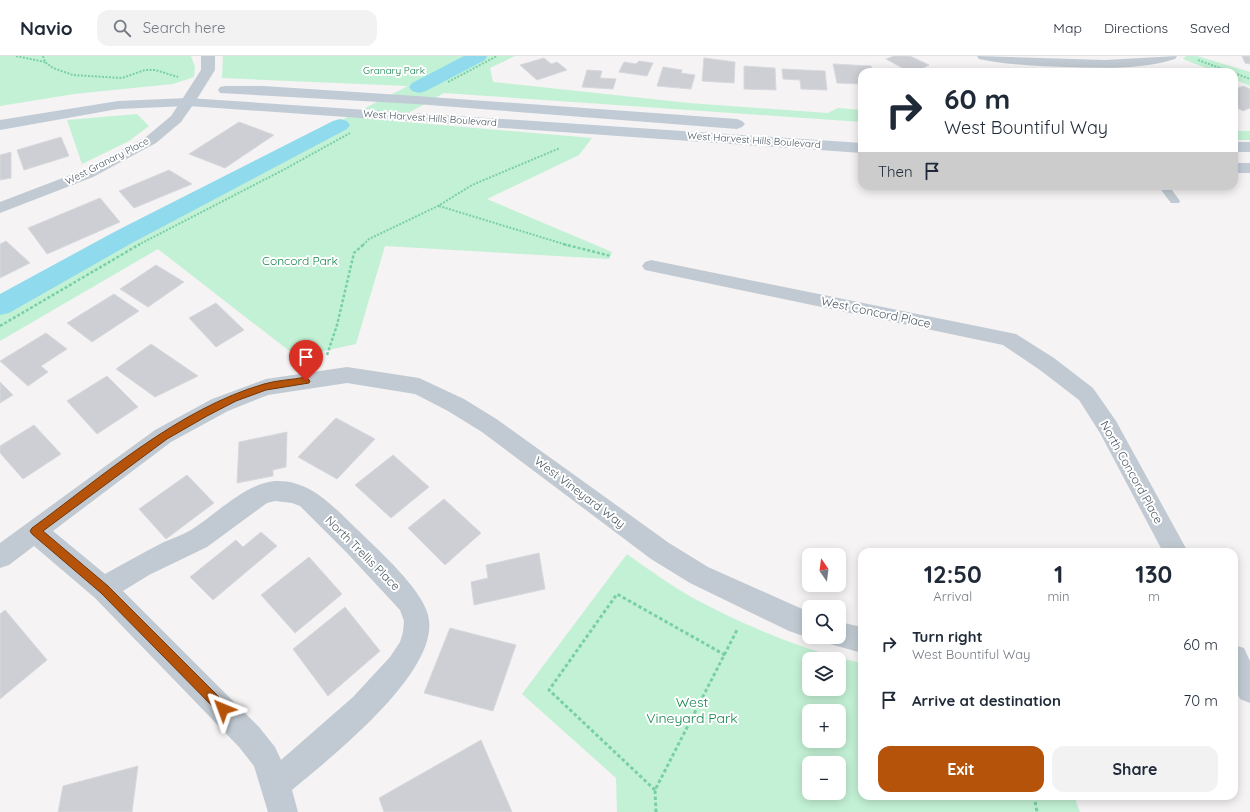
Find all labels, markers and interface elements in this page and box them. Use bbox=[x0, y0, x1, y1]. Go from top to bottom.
search box bbox=[97, 10, 377, 46]
text: Navio bbox=[20, 16, 73, 40]
icon: search bbox=[111, 17, 133, 39]
text: Search here bbox=[143, 18, 226, 37]
text: Map bbox=[1053, 19, 1082, 37]
text: Directions bbox=[1104, 19, 1168, 37]
text: Saved bbox=[1190, 19, 1230, 37]
park label: Granary Park bbox=[363, 64, 425, 77]
text: 60 m bbox=[944, 81, 1010, 116]
icon: right bbox=[878, 84, 930, 136]
street label: West Harvest Hills Boulevard bbox=[363, 107, 497, 129]
text: West Bountiful Way bbox=[944, 116, 1108, 139]
street label: West Harvest Hills Boulevard bbox=[687, 129, 821, 151]
street label: West Granary Place bbox=[63, 134, 151, 188]
icon: arrive bbox=[921, 160, 943, 182]
text: Then bbox=[878, 162, 913, 181]
park label: Concord Park bbox=[262, 253, 338, 268]
street label: West Concord Place bbox=[820, 293, 932, 331]
pin bbox=[289, 340, 323, 381]
icon: arrive bbox=[295, 346, 317, 368]
street label: North Concord Place bbox=[1097, 418, 1167, 526]
street label: West Vineyard Way bbox=[532, 453, 628, 531]
street label: North Trellis Place bbox=[322, 512, 404, 594]
north arrow bbox=[802, 548, 846, 592]
map controls bbox=[802, 548, 846, 800]
text: 12:50 bbox=[924, 559, 982, 589]
text: 1 bbox=[1054, 559, 1063, 589]
text: 130 bbox=[1135, 559, 1172, 589]
text: Arrival bbox=[933, 588, 972, 604]
text: min bbox=[1047, 588, 1070, 604]
text: m bbox=[1148, 588, 1160, 604]
button: search bbox=[802, 600, 846, 644]
text: Turn right bbox=[912, 627, 983, 646]
icon: right bbox=[878, 633, 900, 655]
text: 60 m bbox=[1183, 635, 1218, 654]
text: West Bountiful Way bbox=[912, 646, 1030, 662]
button: layers bbox=[802, 652, 846, 696]
position arrow bbox=[202, 688, 244, 730]
icon: arrive bbox=[878, 689, 900, 711]
text: Arrive at destination bbox=[912, 691, 1061, 710]
text: 70 m bbox=[1184, 691, 1218, 710]
park label: West Vineyard Park bbox=[646, 693, 738, 727]
button: + bbox=[802, 704, 846, 748]
button: Exit bbox=[878, 746, 1044, 792]
button: Share bbox=[1052, 746, 1218, 792]
button: − bbox=[802, 756, 846, 800]

